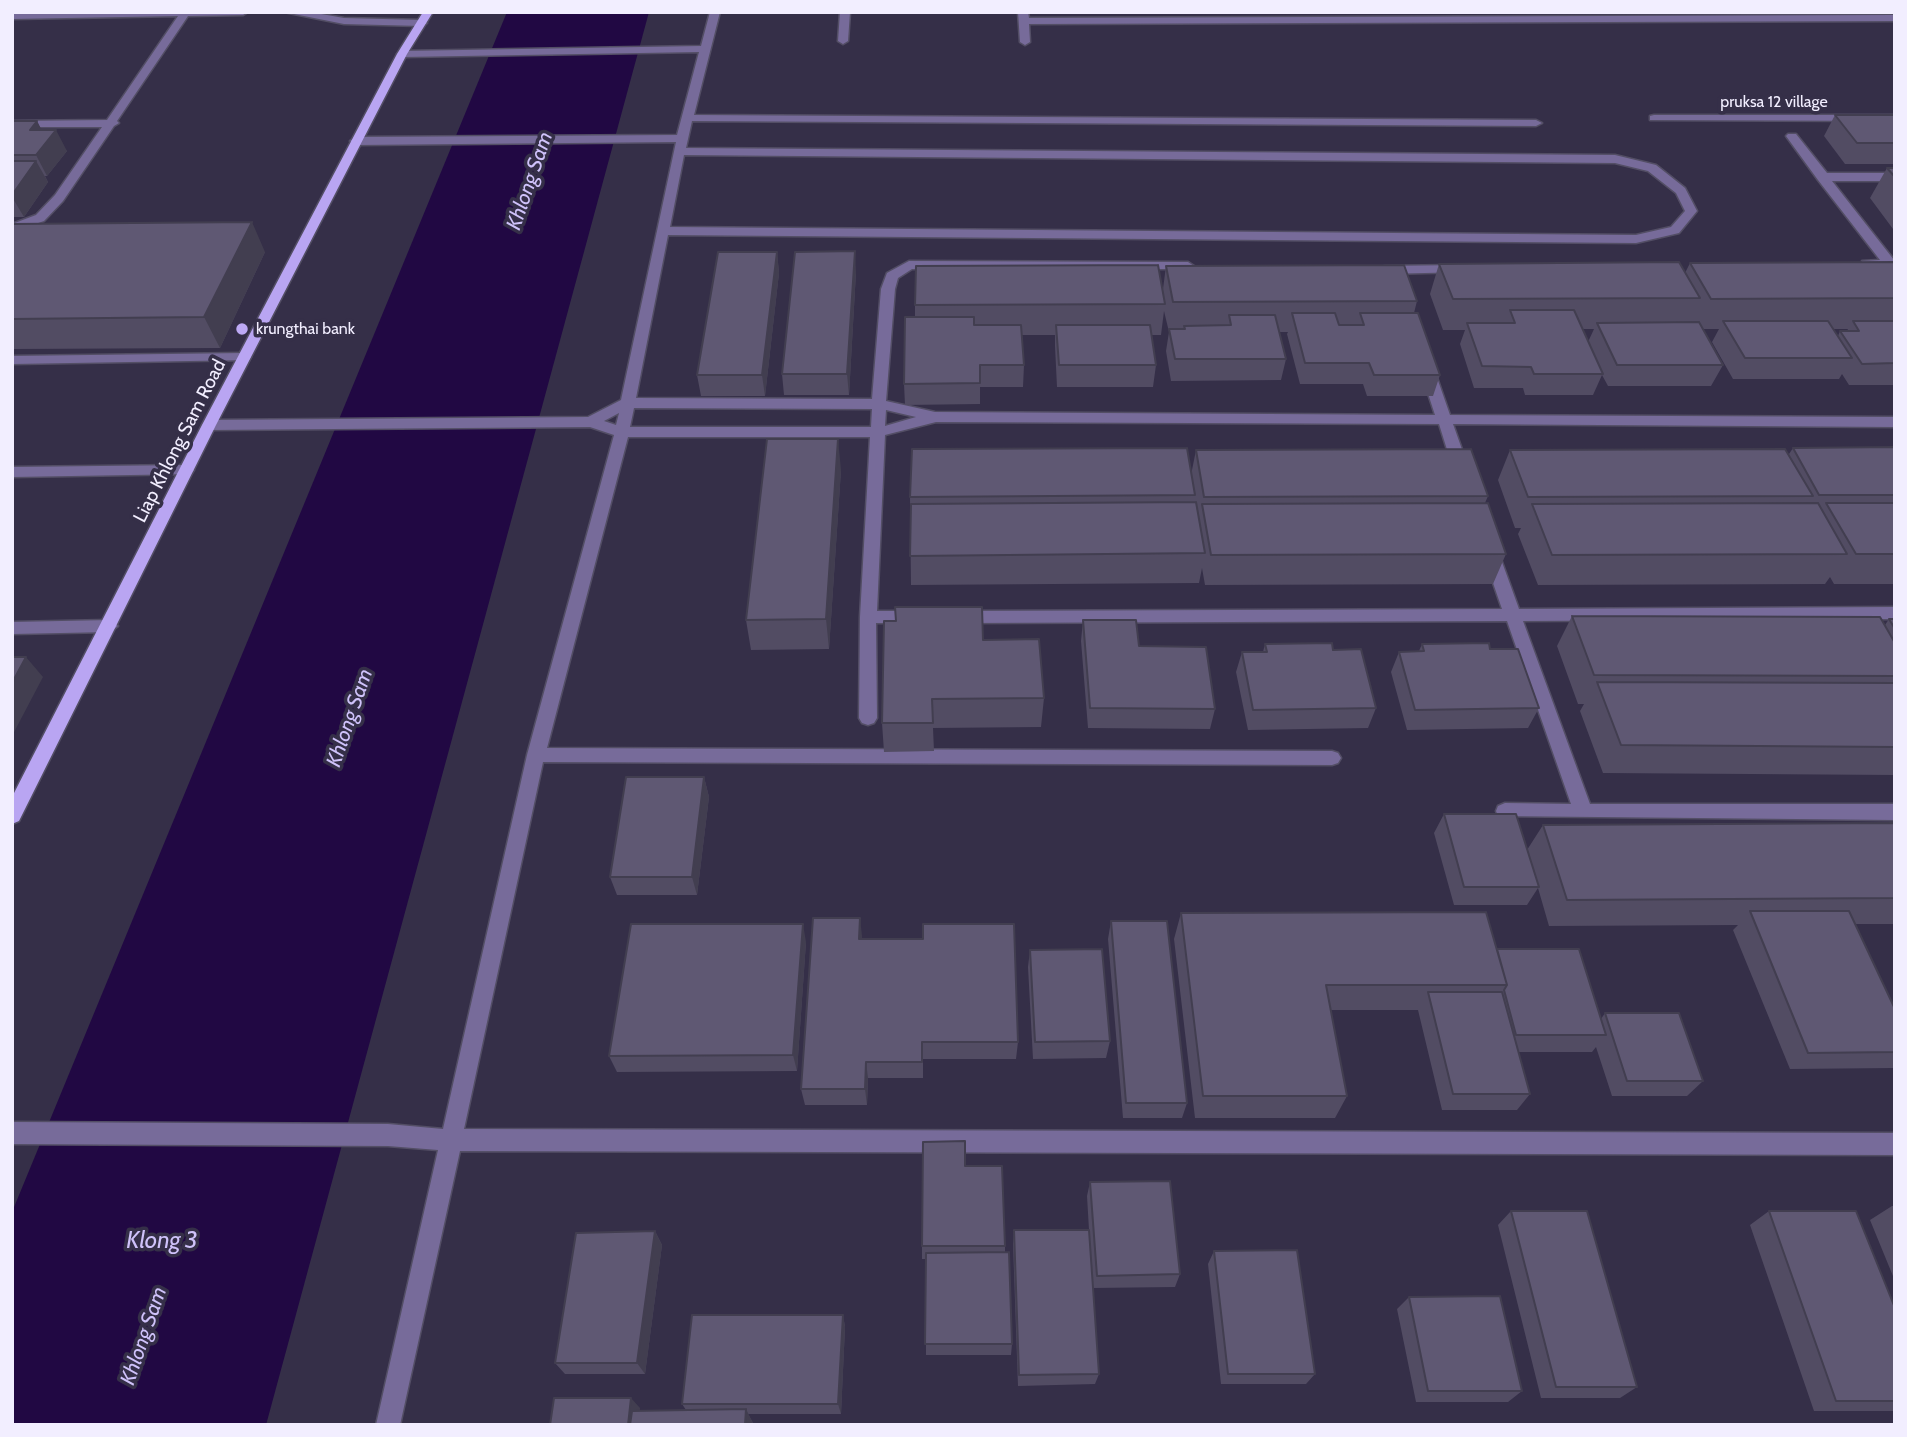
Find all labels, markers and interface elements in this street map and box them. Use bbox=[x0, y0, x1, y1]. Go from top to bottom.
street label: pruksa 12 village bbox=[1720, 92, 1828, 112]
water label: Khlong Sam bbox=[502, 129, 558, 233]
place label: krungthai bank bbox=[256, 319, 355, 339]
marker: krungthai bank bbox=[234, 321, 250, 337]
street label: Liap Khlong Sam Road bbox=[129, 356, 231, 526]
water label: Khlong Sam bbox=[322, 666, 378, 770]
water label: Klong 3 bbox=[126, 1227, 198, 1255]
water label: Khlong Sam bbox=[116, 1284, 172, 1388]

